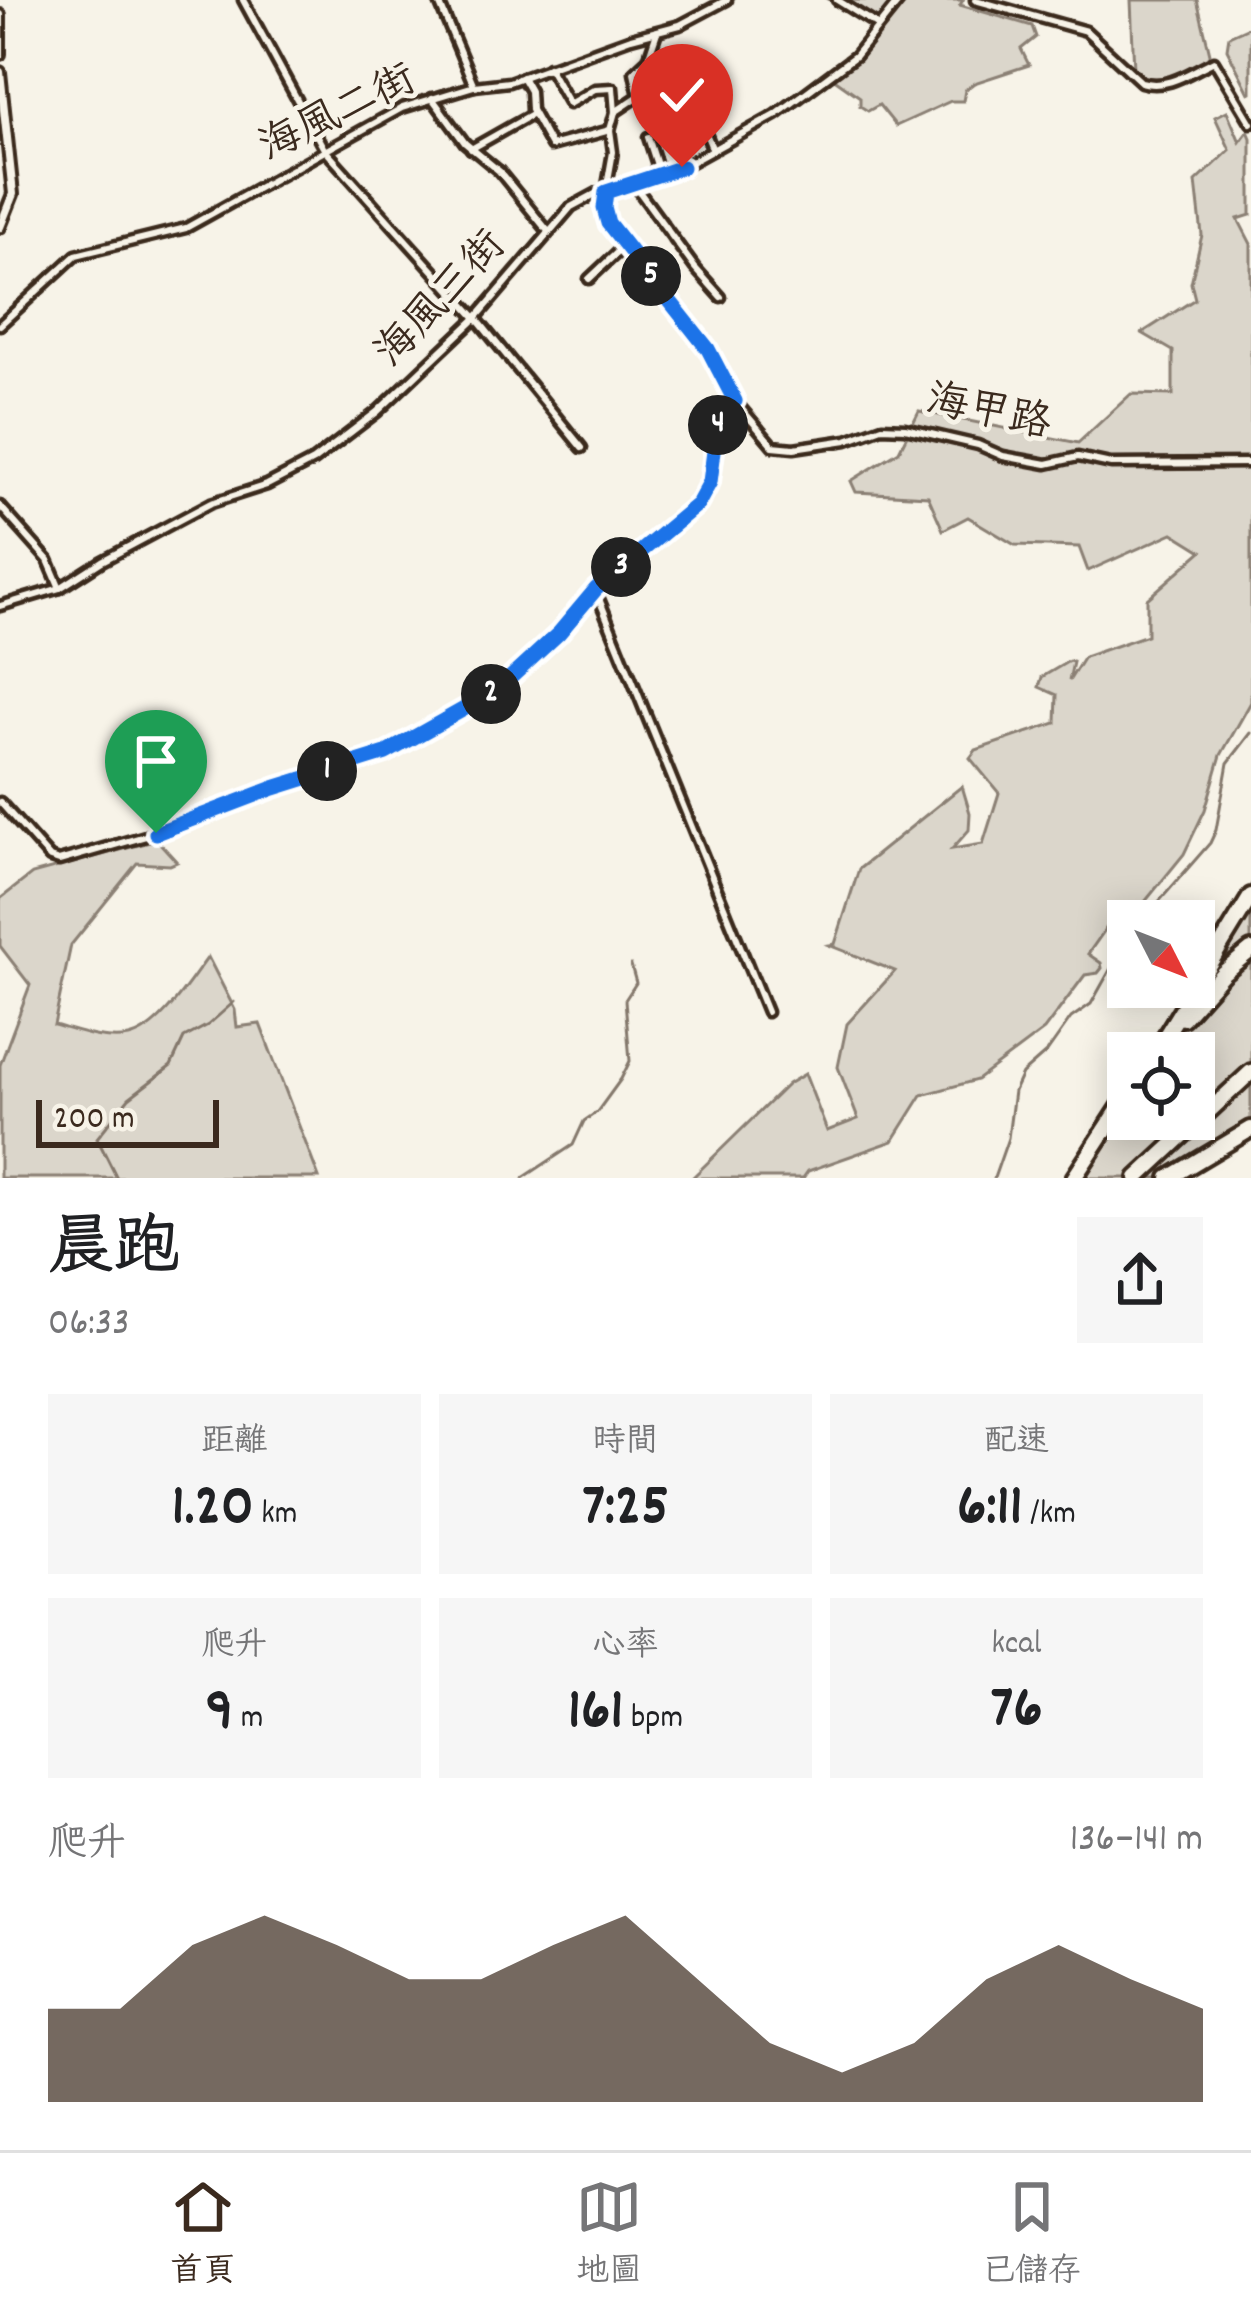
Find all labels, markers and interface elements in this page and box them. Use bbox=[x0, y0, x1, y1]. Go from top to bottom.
pin bbox=[631, 44, 733, 167]
street label: 海風二街 bbox=[250, 52, 428, 180]
icon: check bbox=[649, 62, 715, 128]
street label: 海風三街 bbox=[364, 219, 522, 383]
pin: 5 bbox=[621, 246, 681, 306]
text: 5 bbox=[643, 252, 659, 299]
street label: 海甲路 bbox=[920, 373, 1056, 457]
pin: 4 bbox=[688, 395, 748, 455]
text: 4 bbox=[711, 401, 725, 448]
pin: 3 bbox=[591, 537, 651, 597]
text: 3 bbox=[614, 543, 628, 590]
pin: 2 bbox=[461, 664, 521, 724]
text: 2 bbox=[484, 670, 498, 717]
pin bbox=[105, 710, 207, 833]
icon: arrive bbox=[123, 728, 189, 794]
pin: 1 bbox=[297, 741, 357, 801]
text: 1 bbox=[323, 747, 331, 794]
north arrow bbox=[1107, 900, 1215, 1008]
map controls bbox=[1107, 900, 1215, 1140]
button: locate bbox=[1107, 1032, 1215, 1140]
scale bar bbox=[36, 1094, 219, 1147]
text: 200 m bbox=[54, 1097, 135, 1144]
text: 晨跑 bbox=[48, 1206, 180, 1300]
button: share bbox=[1077, 1217, 1203, 1343]
text: 06:33 bbox=[48, 1298, 129, 1353]
text: 距離 bbox=[202, 1420, 268, 1467]
text: 時間 bbox=[593, 1420, 659, 1467]
text: 配速 bbox=[984, 1420, 1050, 1467]
text: 1.20 bbox=[172, 1467, 254, 1553]
text: 7:25 bbox=[582, 1467, 669, 1553]
text: 6:11 bbox=[957, 1467, 1023, 1553]
text: km bbox=[254, 1492, 297, 1539]
text: /km bbox=[1023, 1492, 1076, 1539]
text: kcal bbox=[991, 1622, 1042, 1669]
text: 爬升 bbox=[202, 1624, 268, 1671]
text: 心率 bbox=[593, 1624, 659, 1671]
text: 76 bbox=[990, 1669, 1043, 1755]
text: 9 bbox=[206, 1671, 233, 1757]
text: 161 bbox=[568, 1671, 623, 1757]
text: m bbox=[233, 1696, 263, 1743]
text: bpm bbox=[623, 1696, 683, 1743]
text: 136–141 m bbox=[1070, 1814, 1203, 1869]
text: 爬升 bbox=[48, 1819, 126, 1874]
tab: 首頁 bbox=[170, 2174, 236, 2297]
tab: 地圖 bbox=[576, 2174, 642, 2297]
tab: 已儲存 bbox=[982, 2174, 1081, 2297]

